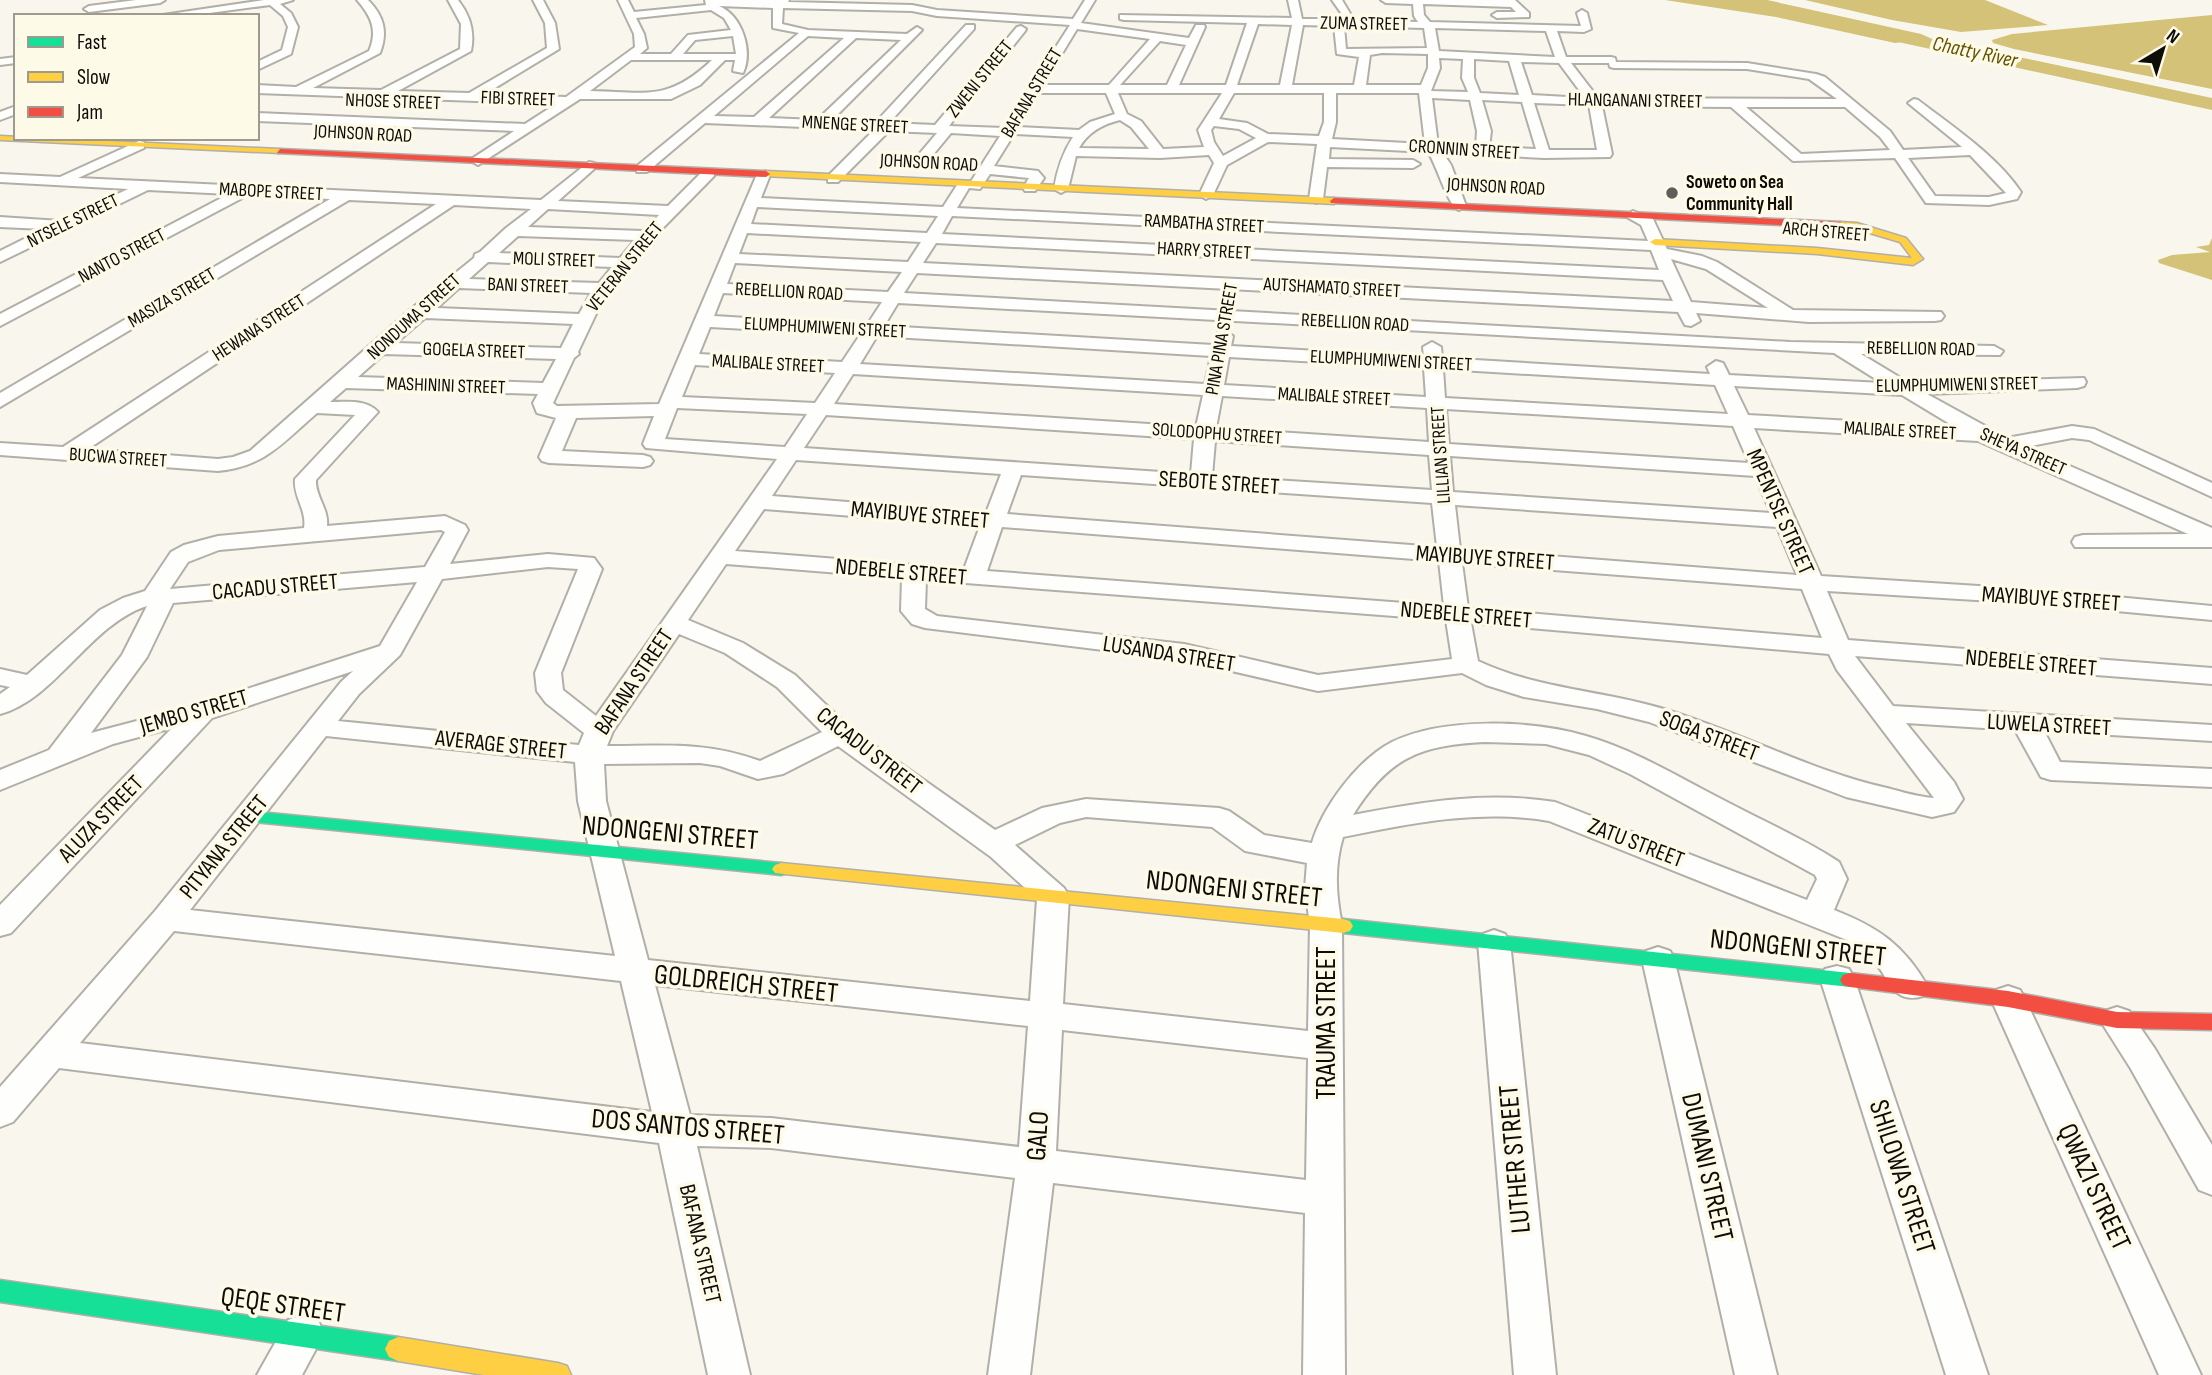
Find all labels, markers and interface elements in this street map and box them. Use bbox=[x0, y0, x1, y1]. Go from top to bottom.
street label: ZUMA STREET bbox=[1320, 12, 1408, 36]
legend bbox=[14, 14, 259, 140]
north arrow bbox=[2128, 14, 2198, 84]
text: N bbox=[2161, 25, 2184, 49]
text: Fast bbox=[77, 30, 107, 55]
water label: Chatty River bbox=[1930, 31, 2021, 73]
street label: ZWENI STREET bbox=[942, 36, 1018, 122]
street label: BAFANA STREET bbox=[996, 44, 1068, 142]
text: Slow bbox=[77, 65, 111, 90]
street label: FIBI STREET bbox=[480, 86, 556, 112]
street label: HLANGANANI STREET bbox=[1568, 88, 1703, 114]
street label: NHOSE STREET bbox=[345, 89, 441, 115]
text: Jam bbox=[76, 100, 103, 125]
street label: MNENGE STREET bbox=[801, 111, 909, 139]
street label: JOHNSON ROAD bbox=[312, 120, 413, 148]
street label: CRONNIN STREET bbox=[1408, 135, 1520, 165]
street label: JOHNSON ROAD bbox=[878, 149, 979, 177]
place label: Soweto on Sea Community Hall bbox=[1686, 171, 1793, 216]
street label: JOHNSON ROAD bbox=[1445, 173, 1546, 201]
street label: MABOPE STREET bbox=[218, 178, 324, 206]
marker: Soweto on Sea Community Hall bbox=[1664, 185, 1680, 201]
street label: NTSELE STREET bbox=[23, 189, 123, 253]
street label: RAMBATHA STREET bbox=[1143, 209, 1265, 239]
street label: VETERAN STREET bbox=[582, 217, 668, 317]
street label: ARCH STREET bbox=[1781, 217, 1870, 247]
street label: NANTO STREET bbox=[75, 223, 170, 288]
street label: HARRY STREET bbox=[1157, 237, 1252, 265]
street label: MOLI STREET bbox=[512, 247, 596, 273]
street label: MASIZA STREET bbox=[124, 263, 220, 333]
street label: NONDUMA STREET bbox=[363, 269, 466, 365]
street label: BANI STREET bbox=[487, 273, 569, 299]
street label: AUTSHAMATO STREET bbox=[1262, 273, 1401, 303]
street label: REBELLION ROAD bbox=[734, 278, 844, 306]
street label: PINA PINA STREET bbox=[1201, 281, 1243, 397]
street label: HEWANA STREET bbox=[208, 289, 310, 367]
street label: REBELLION ROAD bbox=[1300, 309, 1410, 337]
street label: ELUMPHUMIWENI STREET bbox=[743, 312, 907, 344]
street label: REBELLION ROAD bbox=[1867, 337, 1975, 361]
street label: GOGELA STREET bbox=[422, 338, 526, 364]
street label: ELUMPHUMIWENI STREET bbox=[1309, 345, 1473, 377]
street label: MALIBALE STREET bbox=[711, 350, 825, 378]
street label: MASHININI STREET bbox=[386, 372, 506, 400]
street label: ELUMPHUMIWENI STREET bbox=[1876, 372, 2039, 398]
street label: MALIBALE STREET bbox=[1277, 383, 1391, 411]
street label: LILLIAN STREET bbox=[1426, 405, 1456, 504]
street label: MALIBALE STREET bbox=[1843, 417, 1957, 445]
street label: SOLODOPHU STREET bbox=[1151, 418, 1283, 450]
street label: SHEYA STREET bbox=[1976, 423, 2070, 481]
street label: BUCWA STREET bbox=[68, 443, 168, 473]
street label: MPENTSE STREET bbox=[1740, 445, 1820, 579]
street label: SEBOTE STREET bbox=[1158, 465, 1280, 501]
street label: MAYIBUYE STREET bbox=[850, 495, 990, 535]
street label: MAYIBUYE STREET bbox=[1415, 539, 1555, 577]
street label: NDEBELE STREET bbox=[834, 552, 968, 592]
street label: CACADU STREET bbox=[211, 568, 339, 606]
street label: MAYIBUYE STREET bbox=[1981, 580, 2121, 618]
street label: NDEBELE STREET bbox=[1399, 595, 1533, 635]
street label: BAFANA STREET bbox=[588, 624, 680, 740]
street label: LUSANDA STREET bbox=[1101, 630, 1237, 678]
street label: NDEBELE STREET bbox=[1964, 643, 2098, 683]
street label: JEMBO STREET bbox=[136, 683, 251, 741]
street label: CACADU STREET bbox=[811, 701, 927, 801]
street label: SOGA STREET bbox=[1655, 704, 1763, 768]
street label: LUWELA STREET bbox=[1986, 708, 2112, 742]
street label: AVERAGE STREET bbox=[433, 724, 568, 766]
street label: ALUZA STREET bbox=[52, 770, 149, 869]
street label: PITYANA STREET bbox=[174, 789, 274, 905]
street label: NDONGENI STREET bbox=[581, 809, 759, 857]
street label: ZATU STREET bbox=[1584, 812, 1688, 874]
street label: NDONGENI STREET bbox=[1144, 863, 1324, 915]
street label: NDONGENI STREET bbox=[1708, 922, 1888, 974]
street label: TRAUMA STREET bbox=[1310, 946, 1343, 1100]
street label: GOLDREICH STREET bbox=[652, 958, 840, 1010]
street label: LUTHER STREET bbox=[1492, 1083, 1538, 1235]
street label: DUMANI STREET bbox=[1674, 1090, 1740, 1244]
street label: SHILOWA STREET bbox=[1862, 1096, 1942, 1258]
street label: DOS SANTOS STREET bbox=[590, 1102, 786, 1152]
street label: GALO bbox=[1020, 1110, 1056, 1162]
street label: QWAZI STREET bbox=[2050, 1118, 2138, 1256]
street label: BAFANA STREET bbox=[673, 1182, 727, 1306]
street label: QEQE STREET bbox=[219, 1280, 347, 1330]

